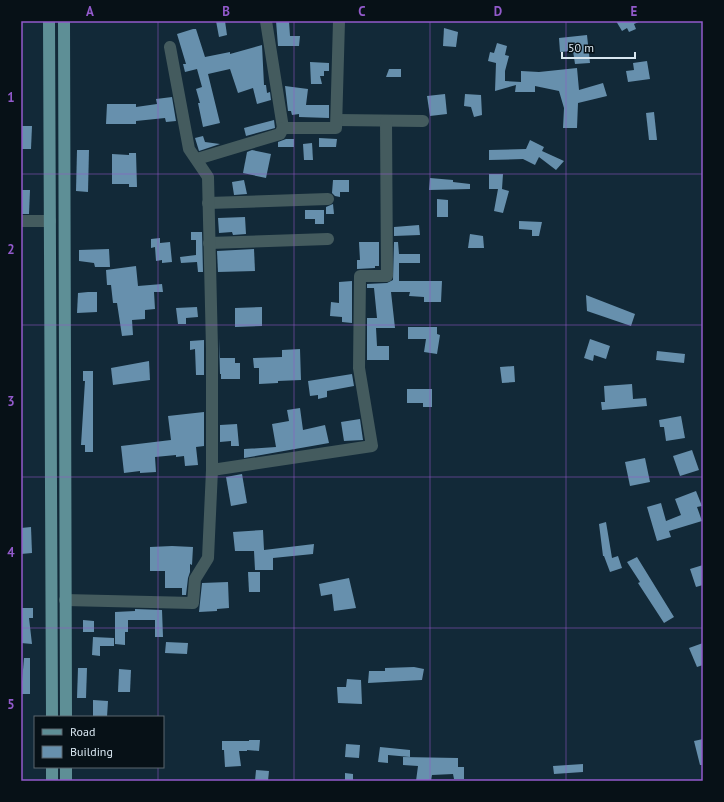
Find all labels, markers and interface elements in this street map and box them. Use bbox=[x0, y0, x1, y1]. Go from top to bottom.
text: A bbox=[86, 3, 94, 20]
text: B bbox=[222, 3, 230, 20]
text: C bbox=[358, 3, 366, 20]
text: D bbox=[494, 3, 502, 20]
text: E bbox=[631, 3, 638, 20]
scale bar bbox=[562, 34, 635, 60]
text: 50 m bbox=[568, 40, 594, 55]
text: 1 bbox=[7, 89, 15, 106]
text: 2 bbox=[7, 241, 15, 258]
text: 3 bbox=[7, 393, 15, 410]
text: 4 bbox=[7, 544, 15, 561]
text: 5 bbox=[7, 696, 15, 713]
legend bbox=[34, 716, 164, 768]
text: Road bbox=[70, 724, 95, 739]
text: Building bbox=[70, 744, 113, 759]

